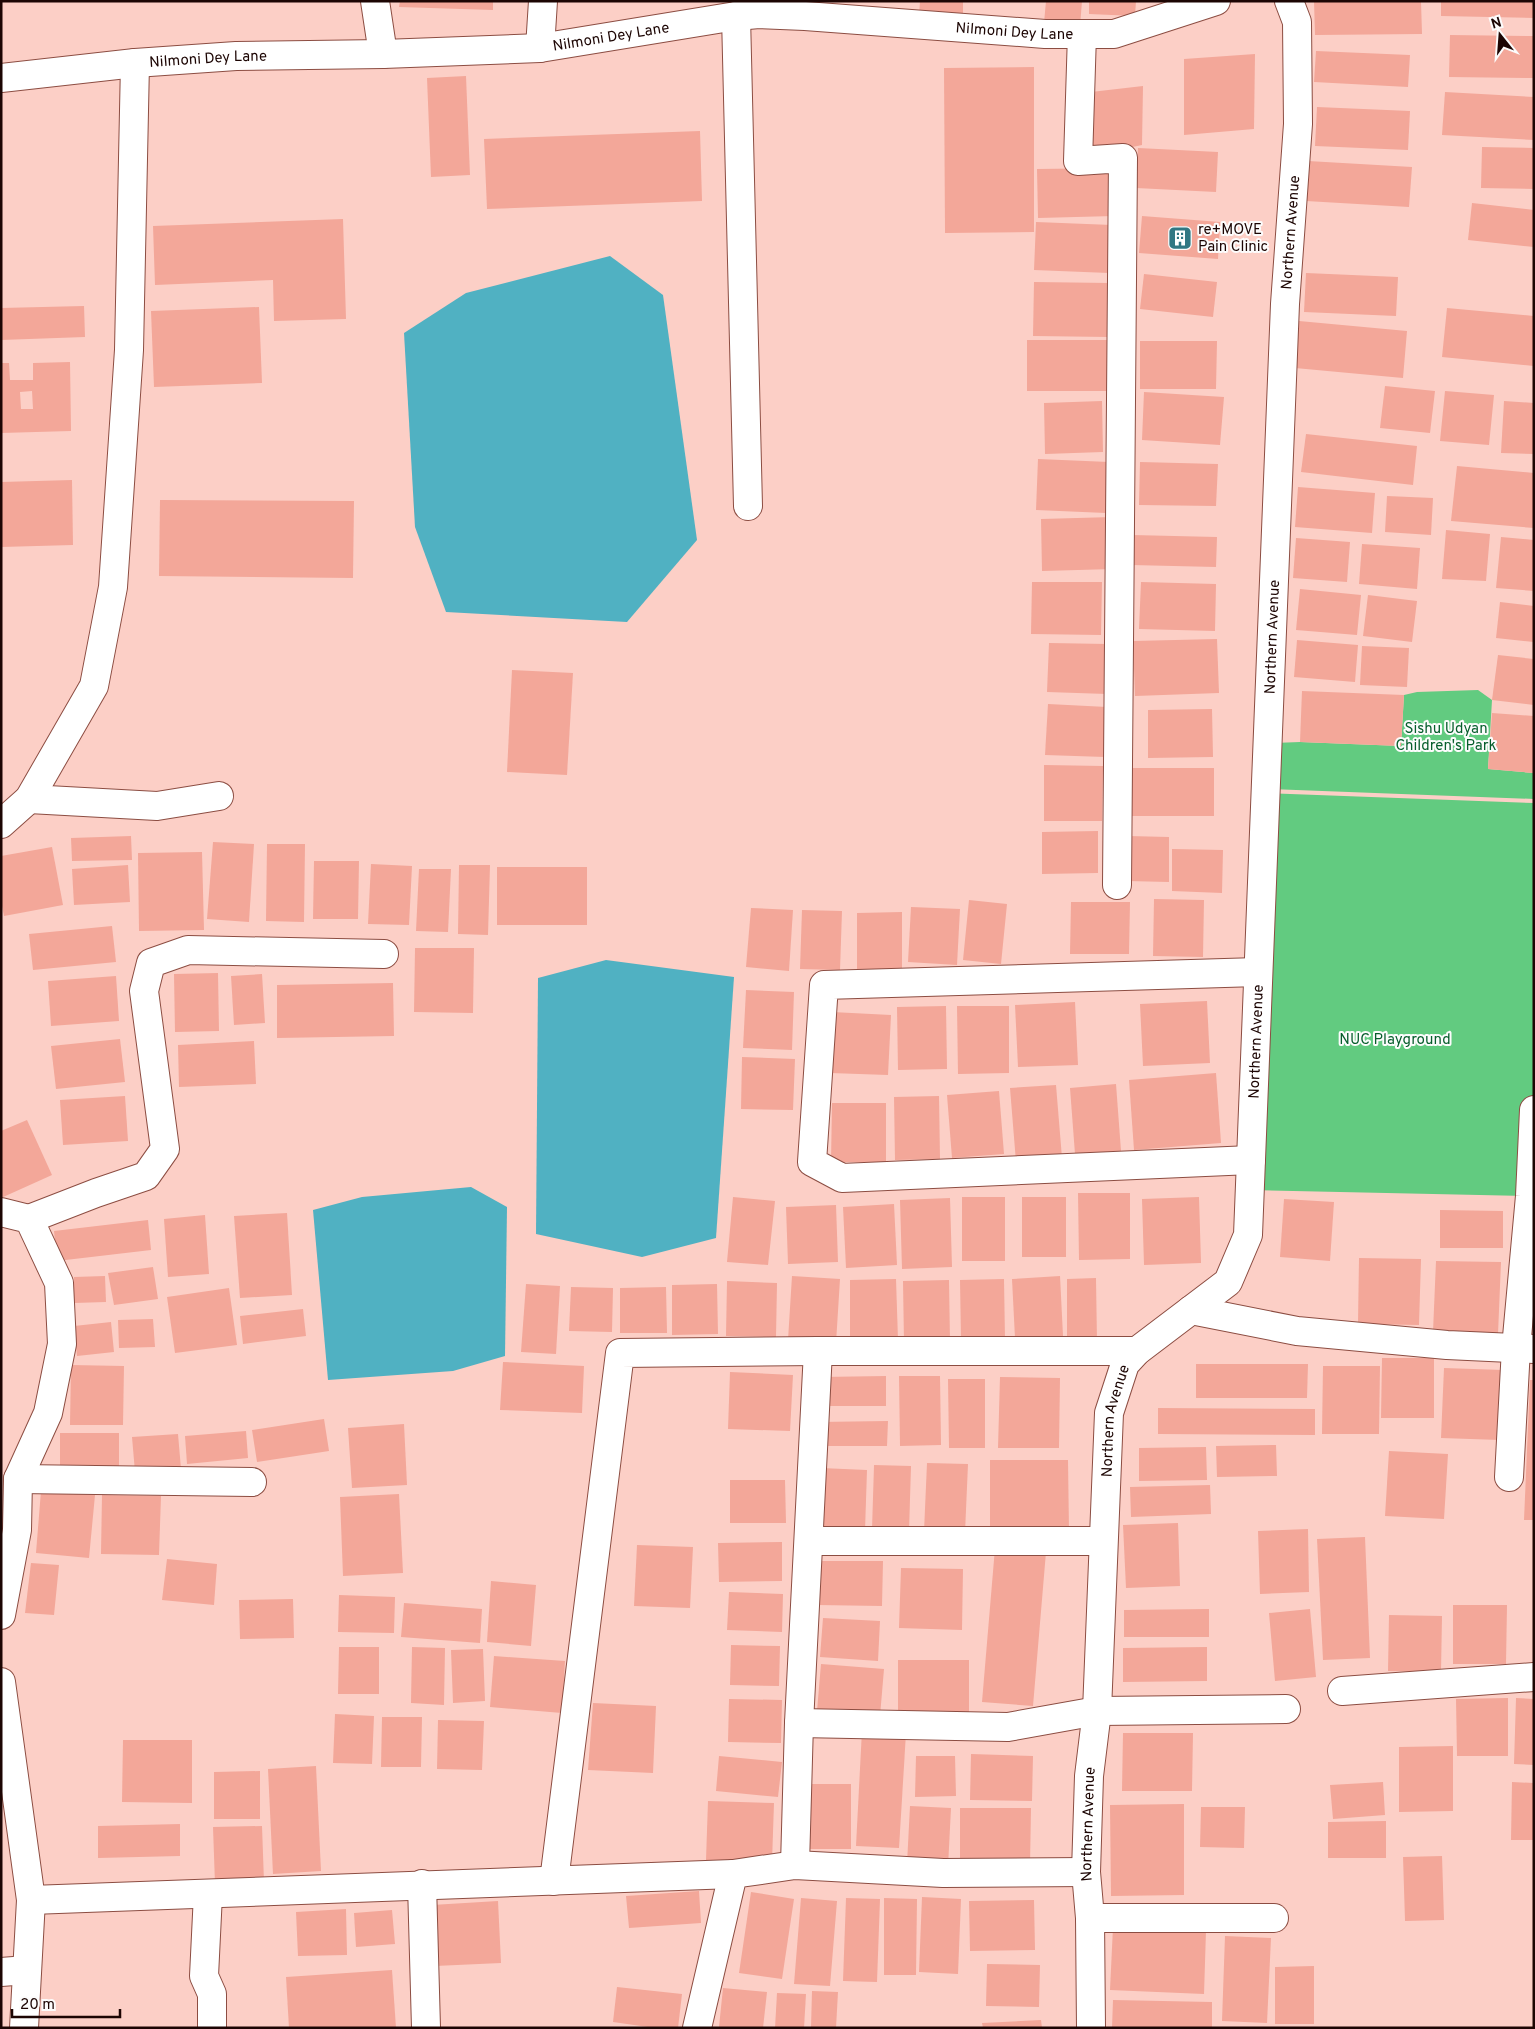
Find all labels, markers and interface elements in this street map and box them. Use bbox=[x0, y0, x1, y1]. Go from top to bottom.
north arrow bbox=[1475, 10, 1525, 60]
text: N bbox=[1489, 14, 1504, 34]
street label: Nilmoni Dey Lane bbox=[551, 19, 671, 57]
street label: Nilmoni Dey Lane bbox=[955, 19, 1073, 45]
street label: Nilmoni Dey Lane bbox=[149, 48, 267, 73]
street label: Northern Avenue bbox=[1278, 175, 1305, 290]
place label: re+MOVE Pain Clinic bbox=[1198, 221, 1268, 257]
building icon: re+MOVE Pain Clinic bbox=[1167, 225, 1193, 251]
street label: Northern Avenue bbox=[1261, 579, 1285, 695]
park label: Sishu Udyan Children's Park bbox=[1395, 720, 1497, 756]
street label: Northern Avenue bbox=[1245, 984, 1269, 1099]
park label: NUC Playground bbox=[1339, 1031, 1451, 1050]
street label: Northern Avenue bbox=[1098, 1363, 1135, 1478]
street label: Northern Avenue bbox=[1078, 1766, 1101, 1882]
scale bar bbox=[12, 1986, 120, 2018]
text: 20 m bbox=[20, 1996, 55, 2015]

